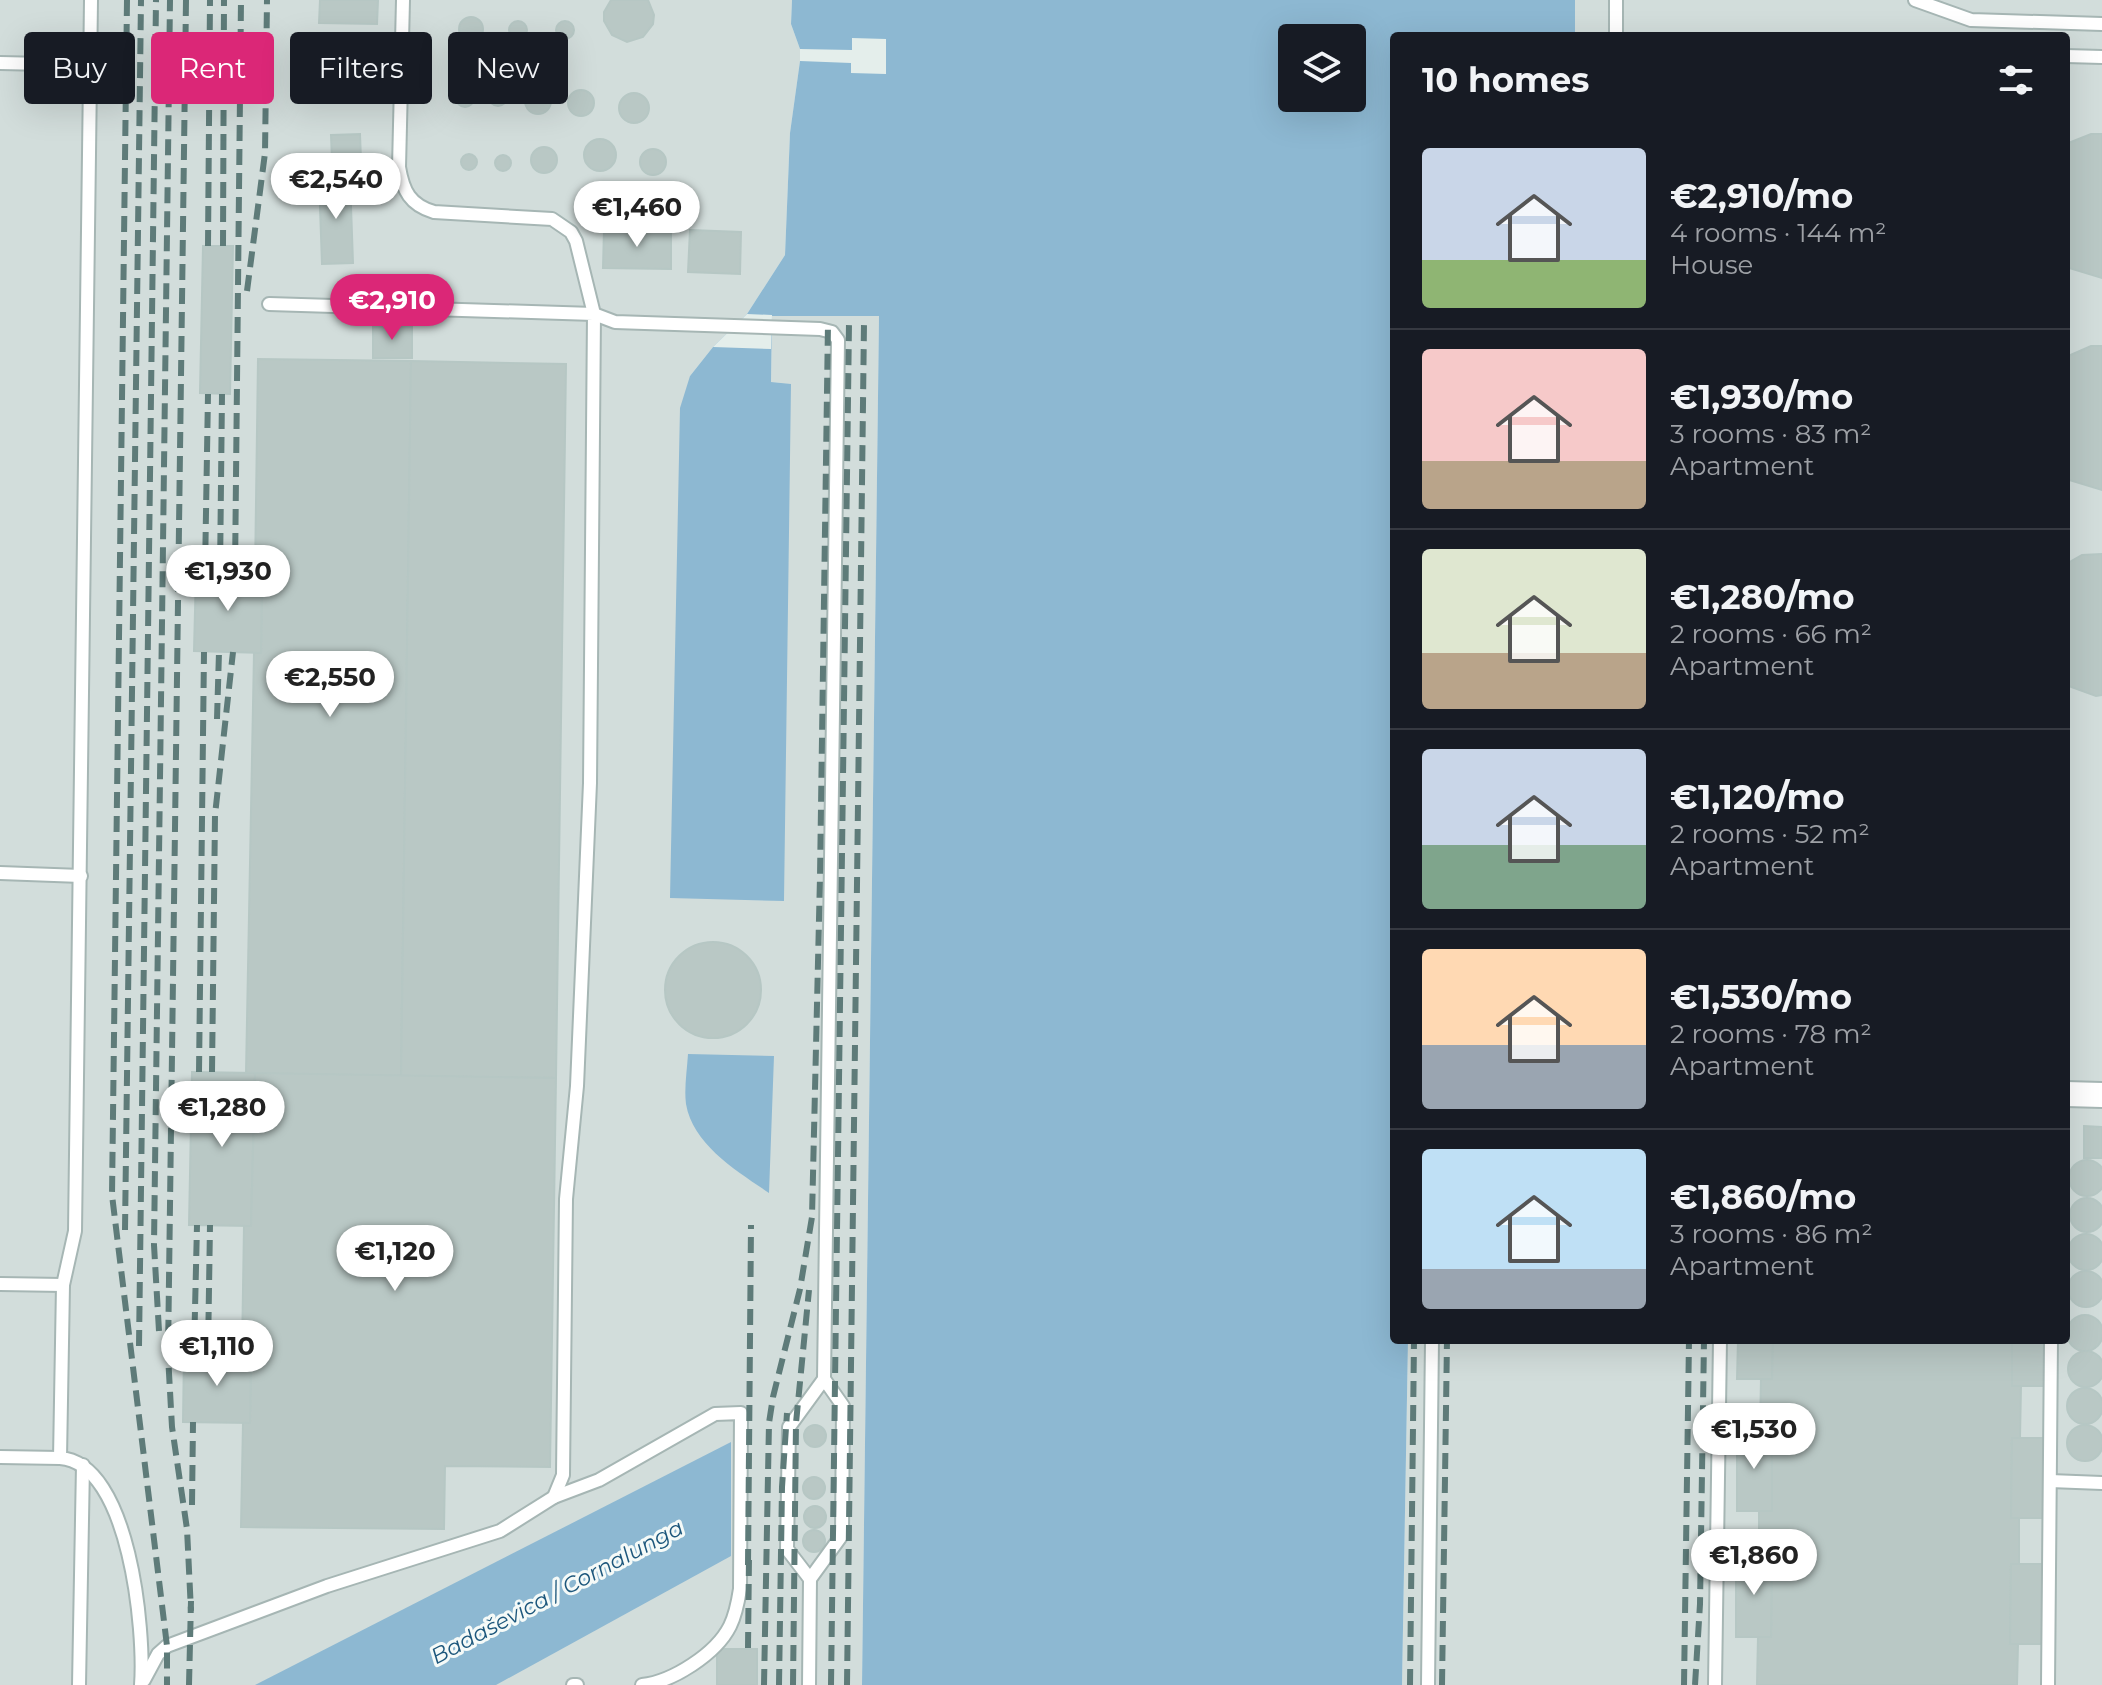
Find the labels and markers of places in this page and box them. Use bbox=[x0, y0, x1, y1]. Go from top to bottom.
pin: €2,540 bbox=[271, 153, 401, 221]
pin: €1,460 bbox=[572, 181, 702, 249]
pin: €2,910 bbox=[327, 274, 457, 342]
pin: €1,930 bbox=[163, 545, 293, 613]
pin: €2,550 bbox=[265, 651, 395, 719]
pin: €1,280 bbox=[157, 1081, 287, 1149]
pin: €1,120 bbox=[330, 1225, 460, 1293]
pin: €1,110 bbox=[152, 1320, 282, 1388]
pin: €1,530 bbox=[1689, 1403, 1819, 1471]
pin: €1,860 bbox=[1689, 1529, 1819, 1597]

